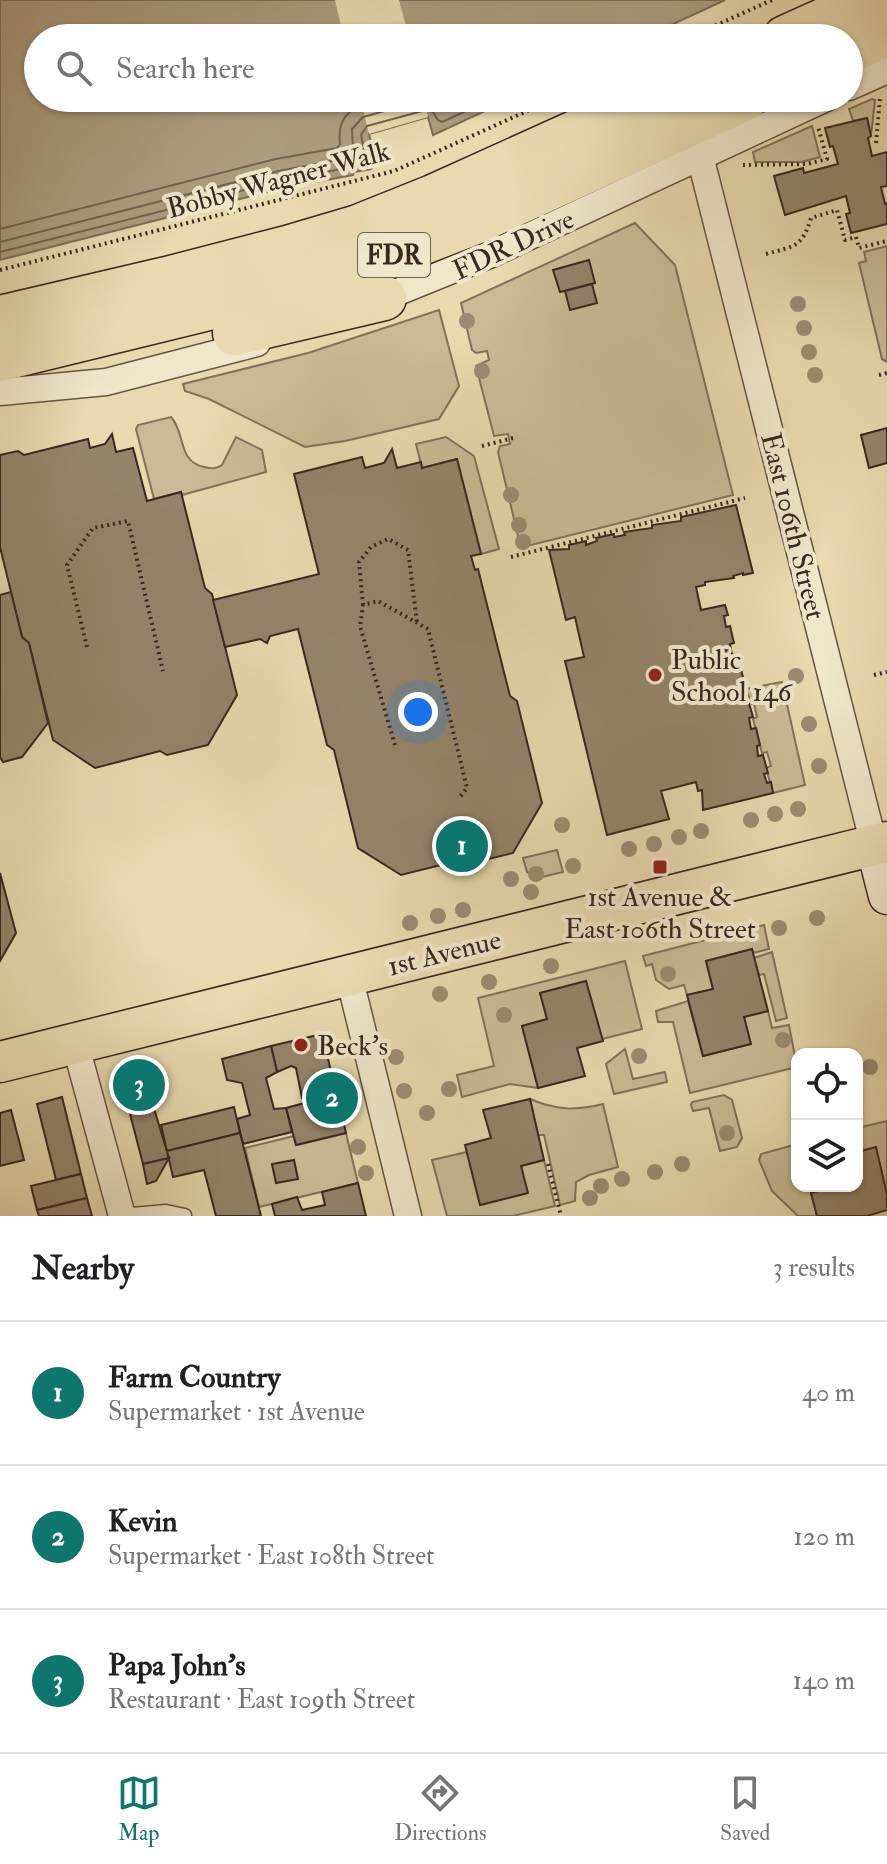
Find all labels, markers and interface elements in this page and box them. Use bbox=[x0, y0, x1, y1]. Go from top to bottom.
search box bbox=[24, 24, 863, 112]
icon: search bbox=[52, 46, 96, 90]
text: Search here bbox=[116, 50, 255, 87]
street label: Bobby Wagner Walk bbox=[163, 134, 394, 227]
street label: FDR Drive bbox=[447, 202, 580, 289]
road number: FDR bbox=[358, 233, 430, 277]
street label: East 106th Street bbox=[752, 429, 833, 624]
place label: Public School 146 bbox=[671, 643, 794, 710]
marker: Public School 146 bbox=[646, 666, 664, 684]
your location bbox=[398, 692, 438, 732]
pin: 1 bbox=[436, 816, 488, 876]
marker: 1st Avenue & East 106th Street bbox=[651, 858, 669, 876]
place label: 1st Avenue & East 106th Street bbox=[564, 880, 756, 947]
street label: 1st Avenue bbox=[384, 922, 505, 984]
place label: Beck’s bbox=[317, 1029, 388, 1064]
marker: Beck’s bbox=[292, 1036, 310, 1054]
map controls bbox=[791, 1048, 863, 1192]
button: locate bbox=[791, 1048, 863, 1120]
pin: 3 bbox=[113, 1055, 165, 1115]
pin: 2 bbox=[306, 1068, 358, 1128]
button: layers bbox=[791, 1120, 863, 1192]
text: Nearby bbox=[32, 1247, 134, 1290]
text: 3 results bbox=[773, 1252, 855, 1284]
text: Farm Country bbox=[108, 1359, 280, 1396]
text: 1 bbox=[53, 1377, 63, 1409]
text: 40 m bbox=[802, 1377, 855, 1409]
text: Supermarket · 1st Avenue bbox=[108, 1396, 365, 1428]
text: Kevin bbox=[108, 1503, 177, 1540]
text: 2 bbox=[51, 1521, 65, 1553]
text: 120 m bbox=[794, 1521, 855, 1553]
text: Supermarket · East 108th Street bbox=[108, 1540, 434, 1572]
text: Papa John's bbox=[108, 1647, 245, 1684]
text: 3 bbox=[53, 1665, 63, 1697]
text: 140 m bbox=[793, 1665, 855, 1697]
text: Restaurant · East 109th Street bbox=[108, 1684, 415, 1716]
tab: Map bbox=[117, 1771, 161, 1847]
tab: Directions bbox=[394, 1771, 487, 1847]
tab: Saved bbox=[720, 1771, 770, 1847]

